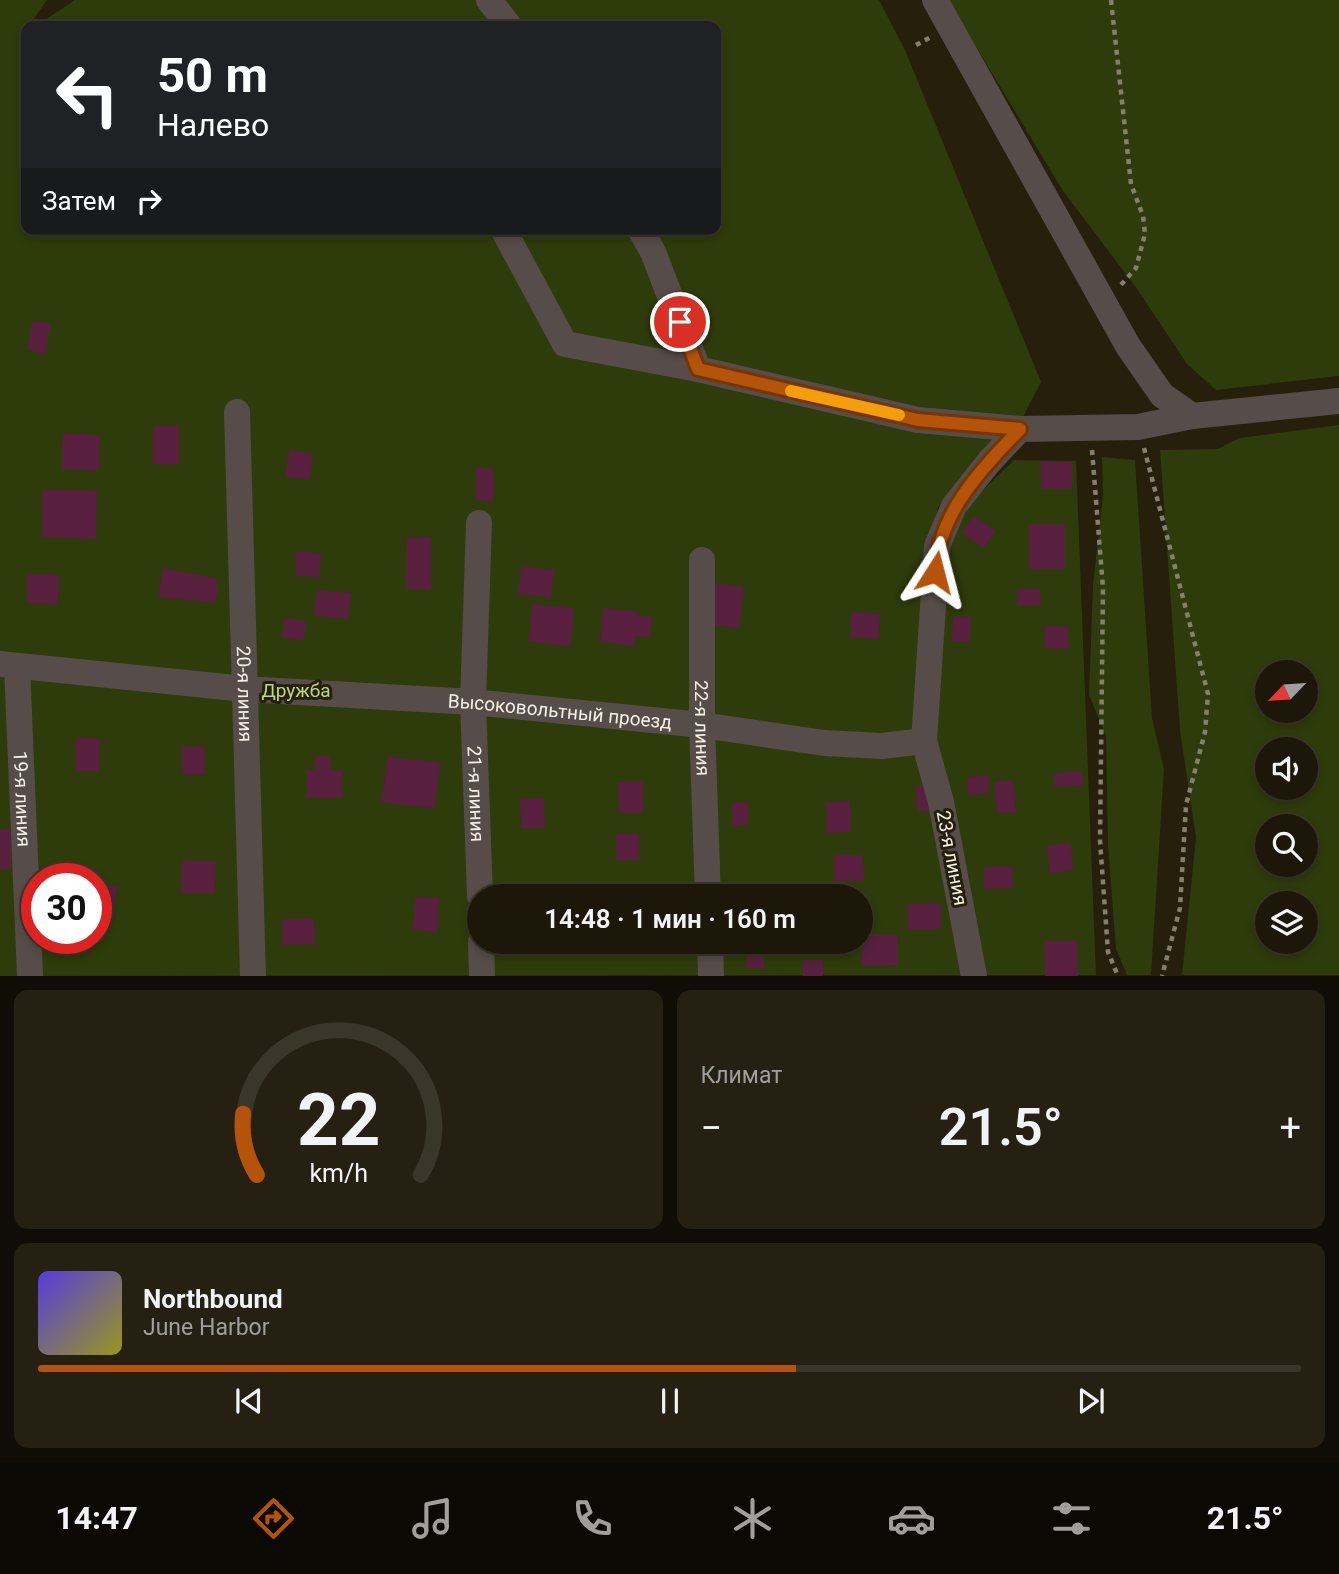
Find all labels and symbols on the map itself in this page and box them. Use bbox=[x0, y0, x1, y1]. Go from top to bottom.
pin bbox=[650, 292, 710, 352]
position arrow bbox=[898, 535, 972, 609]
street label: 20-я линия bbox=[232, 646, 258, 742]
north arrow bbox=[1255, 660, 1318, 723]
park label: Дружба bbox=[261, 679, 331, 702]
street label: 22-я линия bbox=[690, 680, 715, 776]
street label: Высоковольтный проезд bbox=[447, 689, 673, 733]
street label: 21-я линия bbox=[463, 745, 490, 842]
street label: 19-я линия bbox=[9, 750, 36, 847]
street label: 23-я линия bbox=[932, 809, 972, 907]
speed limit sign: 30 bbox=[21, 863, 112, 954]

